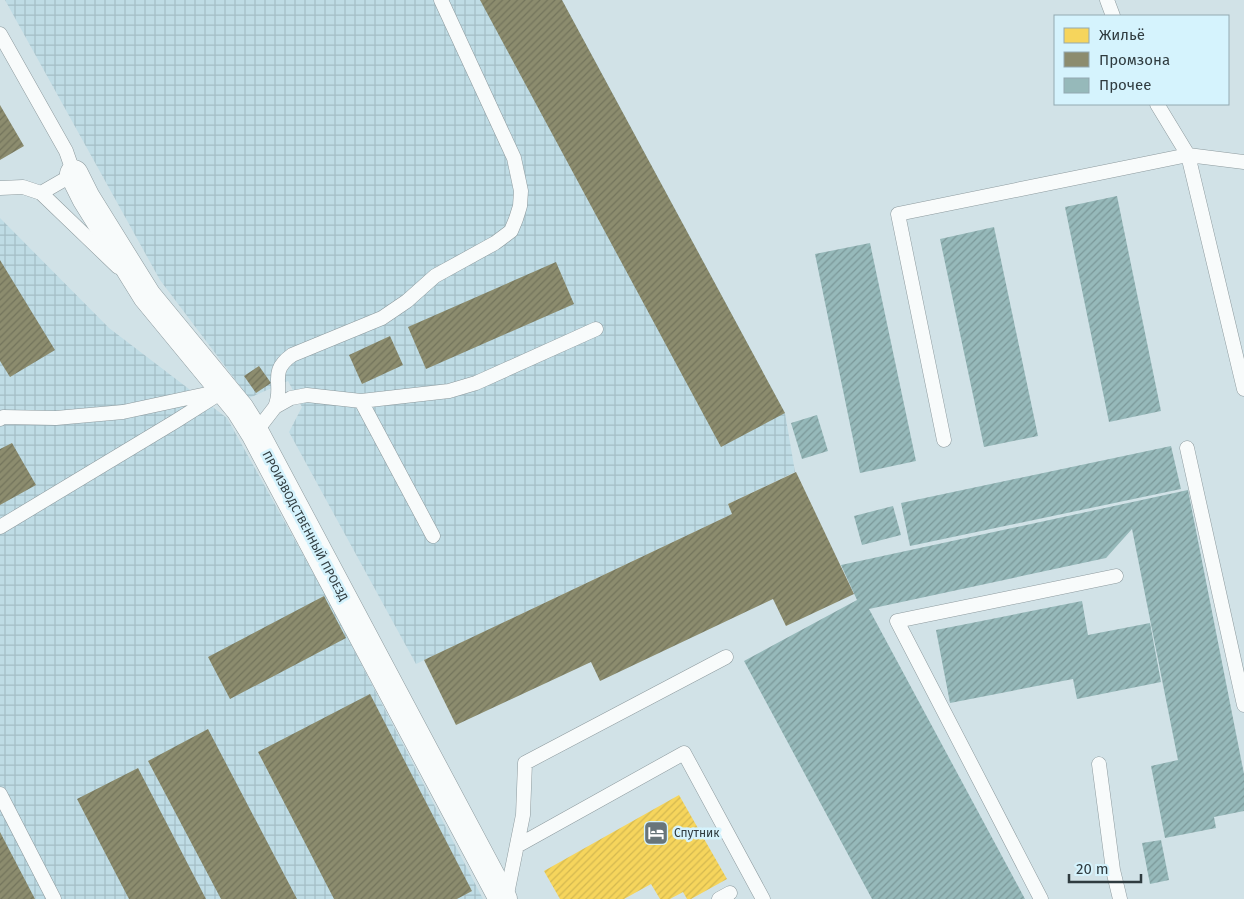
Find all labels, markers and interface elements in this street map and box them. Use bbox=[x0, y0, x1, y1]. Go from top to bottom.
legend bbox=[1054, 15, 1229, 105]
text: Жильё bbox=[1099, 26, 1145, 44]
text: Промзона bbox=[1099, 51, 1170, 69]
text: Прочее bbox=[1099, 76, 1151, 94]
street label: ПРОИЗВОДСТВЕННЫЙ ПРОЕЗД bbox=[259, 448, 351, 603]
hotel icon: Спутник bbox=[643, 820, 669, 846]
place label: Спутник bbox=[674, 826, 720, 840]
scale bar bbox=[1069, 852, 1142, 884]
text: 20 m bbox=[1076, 860, 1109, 878]

